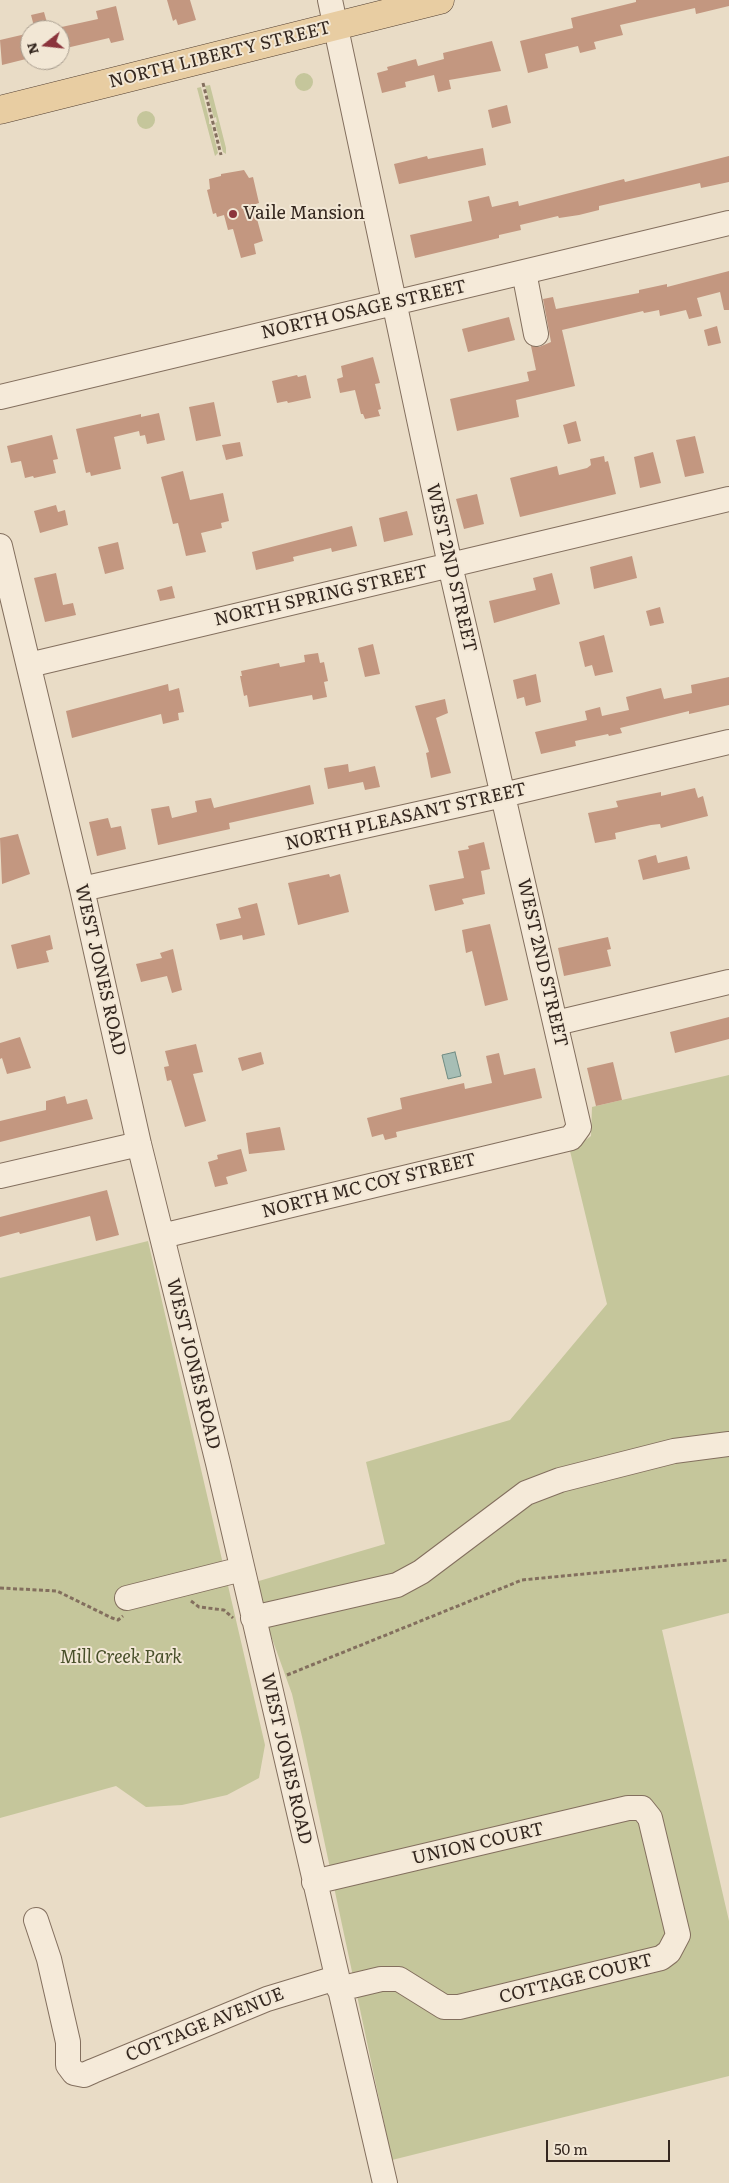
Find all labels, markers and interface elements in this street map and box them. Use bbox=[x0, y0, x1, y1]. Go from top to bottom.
street label: NORTH LIBERTY STREET bbox=[107, 17, 333, 93]
north arrow bbox=[20, 20, 70, 70]
text: N bbox=[20, 40, 43, 57]
place label: Vaile Mansion bbox=[243, 203, 365, 225]
marker: Vaile Mansion bbox=[227, 208, 239, 220]
street label: NORTH OSAGE STREET bbox=[259, 276, 469, 344]
street label: WEST 2ND STREET bbox=[421, 482, 481, 654]
street label: NORTH SPRING STREET bbox=[212, 561, 430, 631]
street label: NORTH PLEASANT STREET bbox=[283, 779, 529, 855]
street label: WEST 2ND STREET bbox=[512, 877, 572, 1049]
street label: WEST JONES ROAD bbox=[70, 882, 130, 1058]
street label: NORTH MC COY STREET bbox=[260, 1149, 478, 1223]
street label: WEST JONES ROAD bbox=[161, 1276, 225, 1452]
park label: Mill Creek Park bbox=[60, 1647, 182, 1669]
street label: WEST JONES ROAD bbox=[256, 1671, 316, 1847]
street label: UNION COURT bbox=[410, 1818, 546, 1870]
street label: COTTAGE COURT bbox=[497, 1949, 655, 2009]
street label: COTTAGE AVENUE bbox=[123, 1983, 287, 2067]
scale bar bbox=[549, 2130, 673, 2162]
text: 50 m bbox=[554, 2137, 588, 2160]

